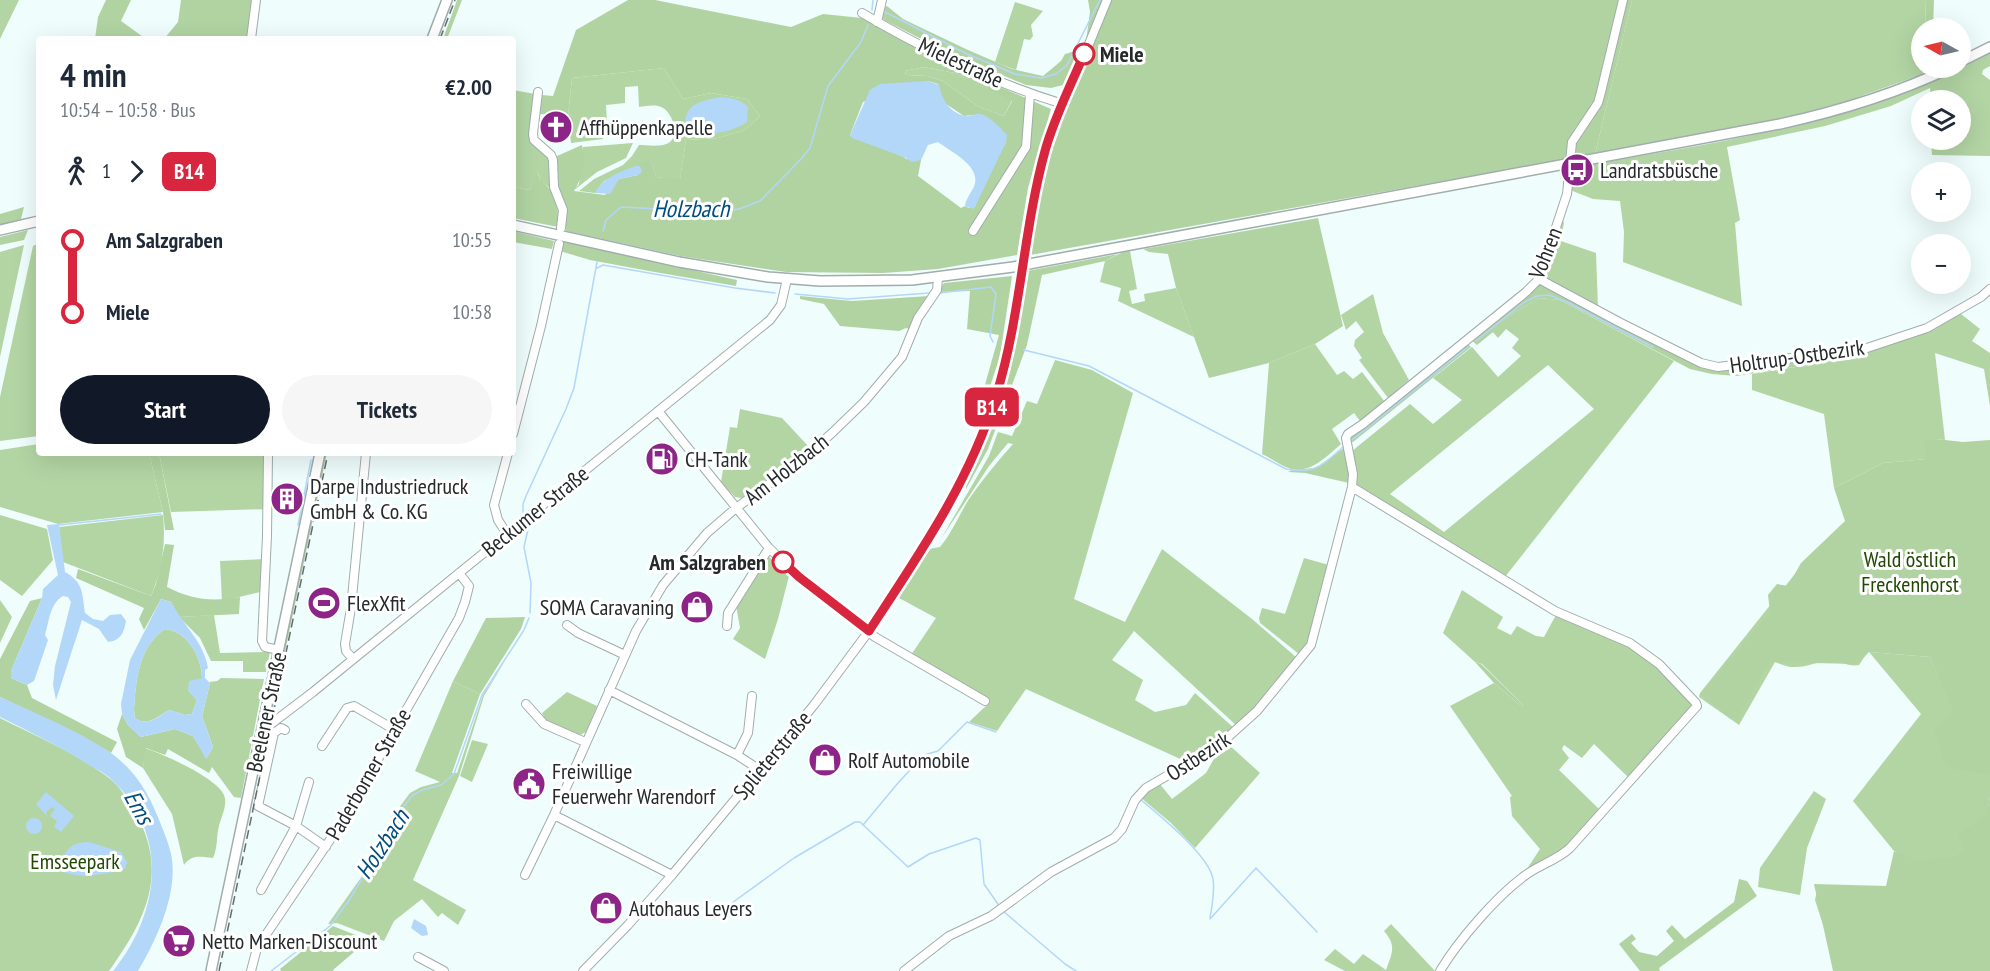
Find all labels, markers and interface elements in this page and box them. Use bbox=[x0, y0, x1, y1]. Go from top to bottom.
north arrow bbox=[1911, 18, 1971, 78]
map controls bbox=[1911, 18, 1971, 294]
street label: Mielestraße bbox=[914, 30, 1008, 94]
place label: Miele bbox=[1100, 40, 1144, 68]
marker: Miele bbox=[1073, 43, 1095, 65]
text: 4 min bbox=[60, 53, 127, 96]
text: €2.00 bbox=[445, 73, 492, 101]
button: layers bbox=[1911, 90, 1971, 150]
text: 10:54 – 10:58 · Bus bbox=[60, 97, 195, 123]
church icon: Affhüppenkapelle bbox=[538, 109, 574, 145]
place label: Affhüppenkapelle bbox=[579, 113, 713, 141]
bus stop icon: Landratsbüsche bbox=[1559, 152, 1595, 188]
icon: walk bbox=[60, 155, 93, 188]
icon: forward bbox=[120, 155, 153, 188]
place label: Landratsbüsche bbox=[1600, 156, 1718, 184]
text: 1 bbox=[102, 158, 111, 184]
text: B14 bbox=[174, 158, 204, 185]
button: + bbox=[1911, 162, 1971, 222]
water label: Holzbach bbox=[653, 193, 731, 224]
street label: Vohren bbox=[1522, 223, 1568, 284]
text: Am Salzgraben bbox=[106, 226, 223, 254]
text: 10:55 bbox=[452, 227, 492, 253]
button: − bbox=[1911, 234, 1971, 294]
text: Miele bbox=[106, 298, 150, 326]
text: 10:58 bbox=[452, 299, 492, 325]
street label: Holtrup-Ostbezirk bbox=[1728, 333, 1866, 379]
button: Start bbox=[60, 375, 270, 444]
button: Tickets bbox=[282, 375, 492, 444]
line badge: B14 bbox=[958, 388, 1026, 426]
text: B14 bbox=[977, 394, 1007, 421]
street label: Am Holzbach bbox=[738, 427, 834, 511]
fuel station icon: CH-Tank bbox=[644, 441, 680, 477]
place label: CH-Tank bbox=[685, 445, 748, 473]
street label: Beckumer Straße bbox=[476, 459, 594, 563]
place label: Darpe Industriedruck GmbH & Co. KG bbox=[310, 472, 469, 525]
building icon: Darpe Industriedruck GmbH & Co. KG bbox=[269, 481, 305, 517]
park label: Wald östlich Freckenhorst bbox=[1861, 545, 1959, 598]
place label: Am Salzgraben bbox=[648, 548, 766, 576]
marker: Am Salzgraben bbox=[772, 551, 794, 573]
sports icon: FlexXfit bbox=[306, 585, 342, 621]
place label: FlexXfit bbox=[347, 589, 406, 617]
shop icon: SOMA Caravaning bbox=[679, 589, 715, 625]
place label: SOMA Caravaning bbox=[540, 593, 674, 621]
street label: Beelener Straße bbox=[240, 649, 292, 775]
street label: Paderborner Straße bbox=[319, 703, 417, 845]
street label: Splieterstraße bbox=[727, 705, 817, 805]
street label: Ostbezirk bbox=[1160, 725, 1236, 787]
shop icon: Rolf Automobile bbox=[807, 742, 843, 778]
place label: Rolf Automobile bbox=[848, 746, 970, 774]
place label: Freiwillige Feuerwehr Warendorf bbox=[552, 757, 716, 810]
public building icon: Freiwillige Feuerwehr Warendorf bbox=[511, 766, 547, 802]
water label: Ems bbox=[117, 785, 162, 832]
water label: Holzbach bbox=[348, 802, 417, 885]
park label: Emsseepark bbox=[30, 847, 120, 875]
shop icon: Autohaus Leyers bbox=[588, 890, 624, 926]
place label: Autohaus Leyers bbox=[629, 894, 752, 922]
supermarket icon: Netto Marken-Discount bbox=[161, 923, 197, 959]
place label: Netto Marken-Discount bbox=[202, 927, 377, 955]

